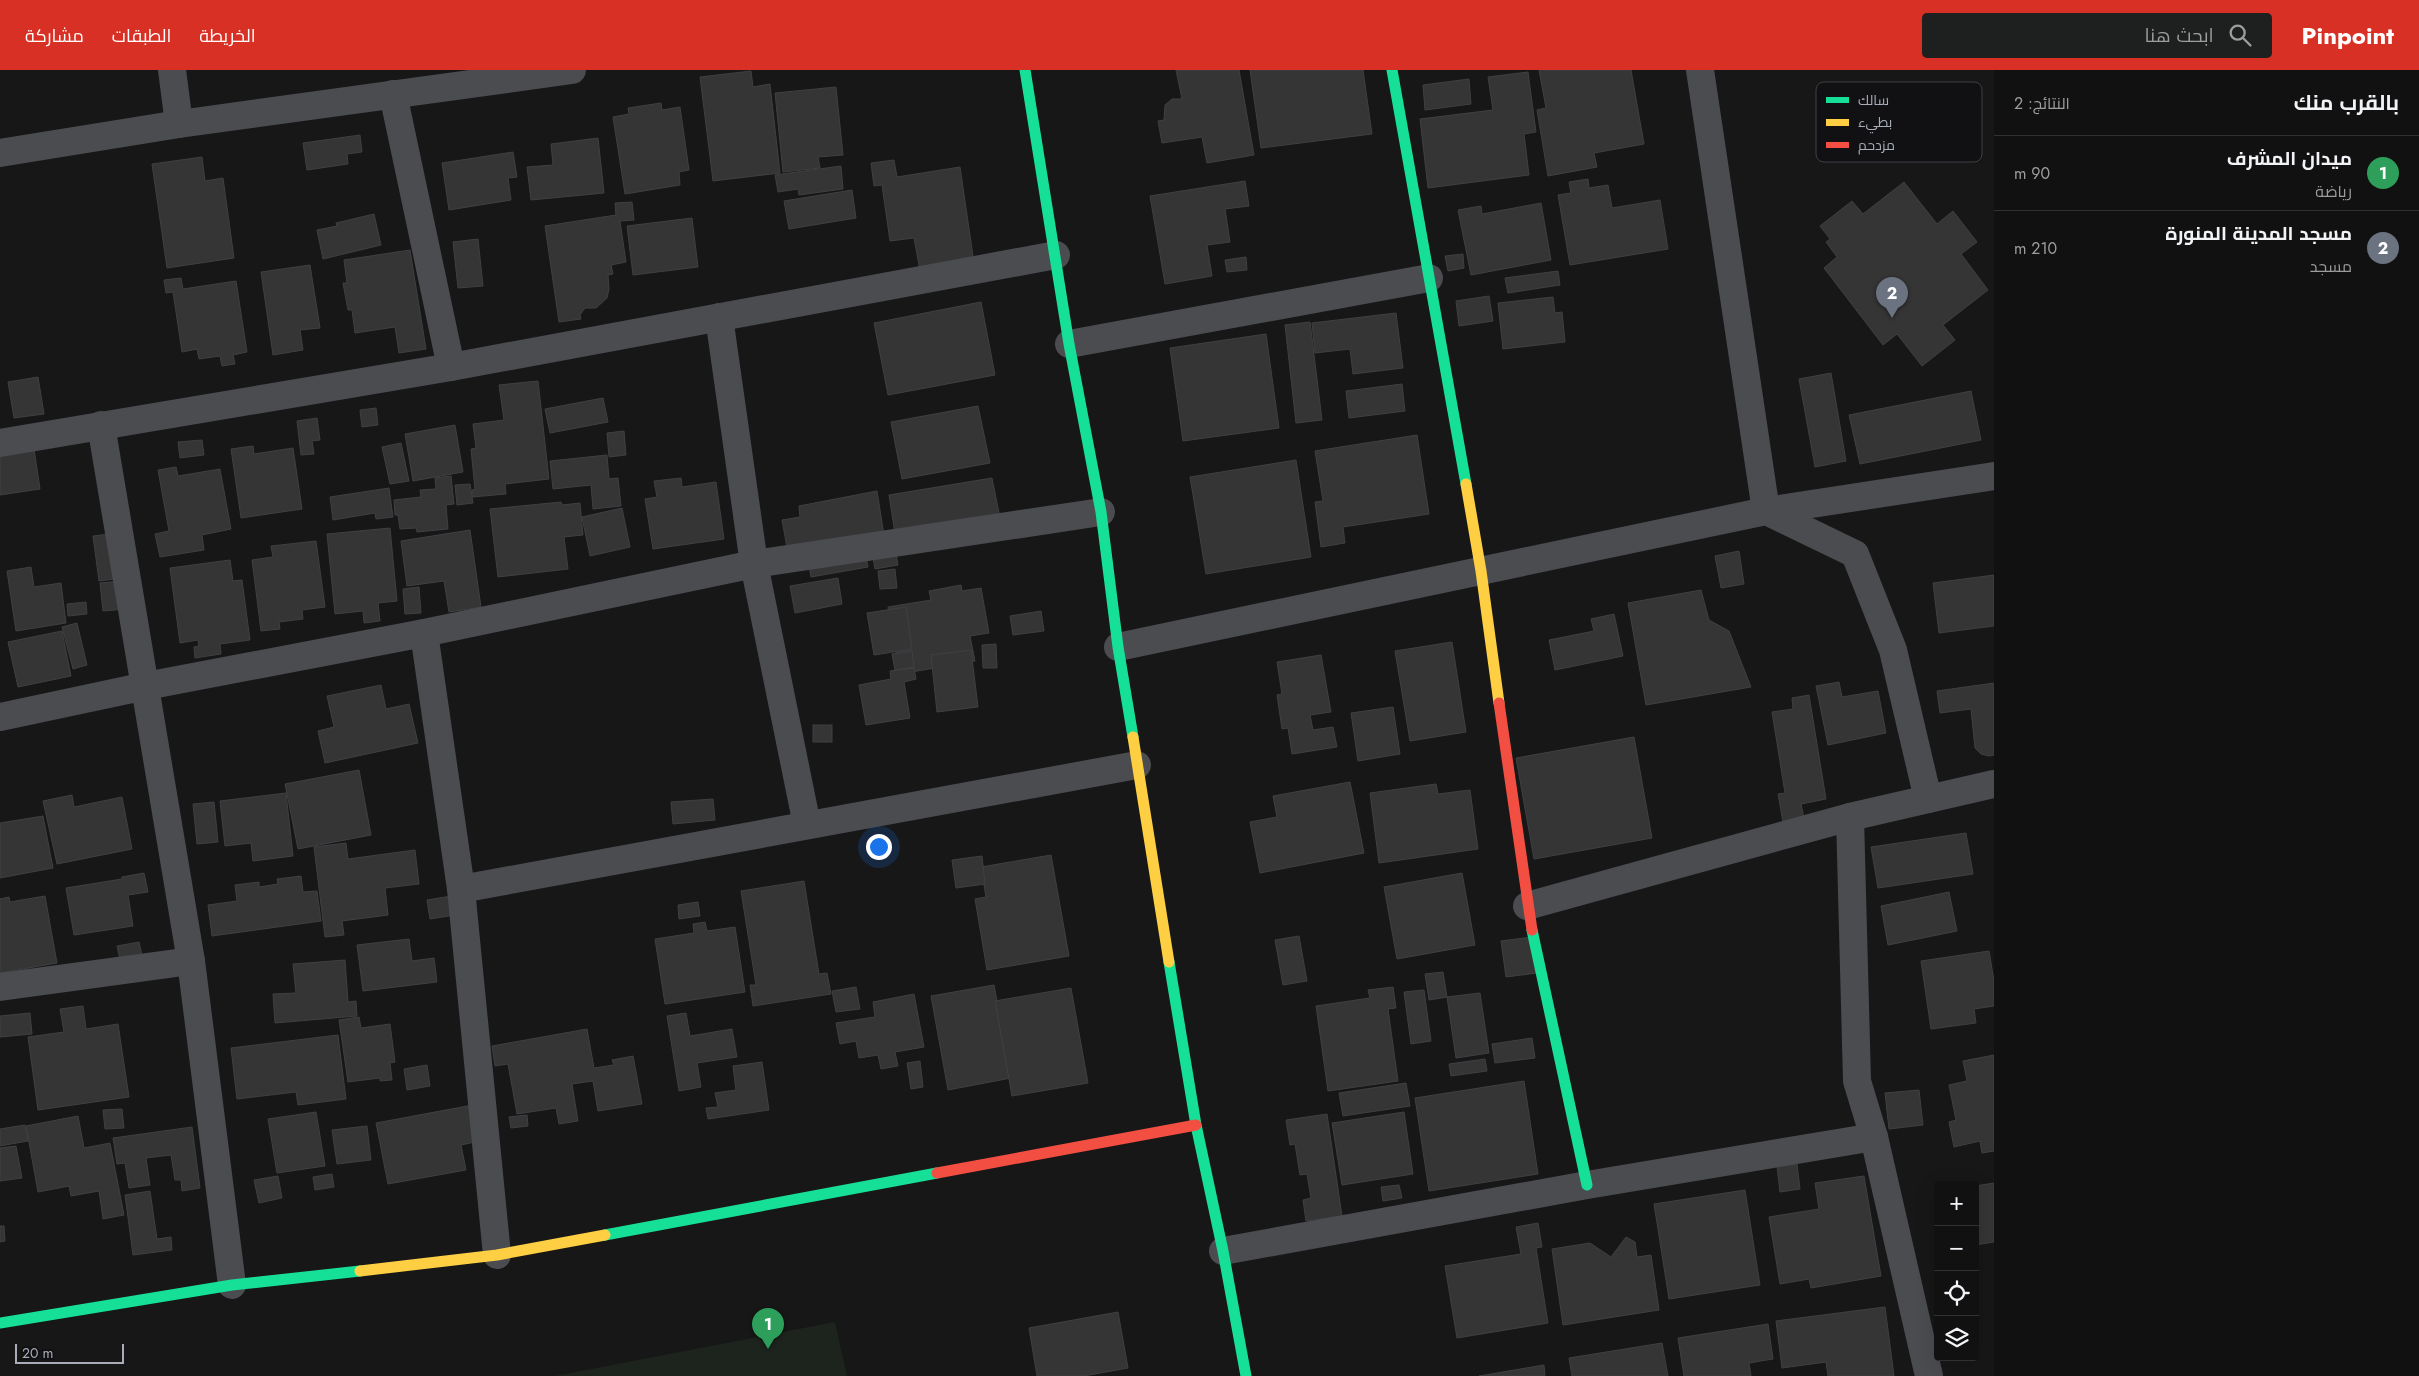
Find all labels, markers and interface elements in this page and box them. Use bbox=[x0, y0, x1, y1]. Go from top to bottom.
search box bbox=[1922, 13, 2272, 58]
text: Pinpoint bbox=[2302, 18, 2394, 53]
icon: search bbox=[2226, 21, 2254, 49]
text: ابحث هنا bbox=[2144, 22, 2214, 49]
text: مشاركة bbox=[25, 23, 84, 49]
text: الطبقات bbox=[112, 23, 171, 49]
text: الخريطة bbox=[199, 23, 256, 49]
legend bbox=[1816, 82, 1982, 162]
text: بالقرب منك bbox=[2294, 88, 2399, 118]
text: سالك bbox=[1858, 90, 1889, 110]
text: النتائج: 2 bbox=[2014, 92, 2070, 115]
text: بطيء bbox=[1858, 112, 1892, 134]
text: مزدحم bbox=[1858, 135, 1895, 155]
text: ميدان المشرف bbox=[2227, 145, 2352, 172]
text: 90 m bbox=[2014, 162, 2050, 185]
text: 1 bbox=[2379, 162, 2387, 185]
text: رياضة bbox=[2315, 180, 2352, 203]
text: مسجد المدينة المنورة bbox=[2165, 220, 2352, 247]
text: 210 m bbox=[2014, 237, 2057, 260]
text: 2 bbox=[2378, 237, 2388, 260]
text: مسجد bbox=[2310, 255, 2352, 278]
pin: 2 bbox=[1876, 277, 1908, 318]
your location bbox=[866, 834, 892, 860]
map controls bbox=[1934, 1181, 1979, 1361]
button: + bbox=[1934, 1181, 1979, 1226]
button: − bbox=[1934, 1226, 1979, 1271]
button: locate bbox=[1934, 1271, 1979, 1316]
pin: 1 bbox=[752, 1308, 784, 1349]
button: layers bbox=[1934, 1316, 1979, 1361]
scale bar bbox=[15, 1341, 124, 1364]
text: 20 m bbox=[22, 1343, 54, 1363]

